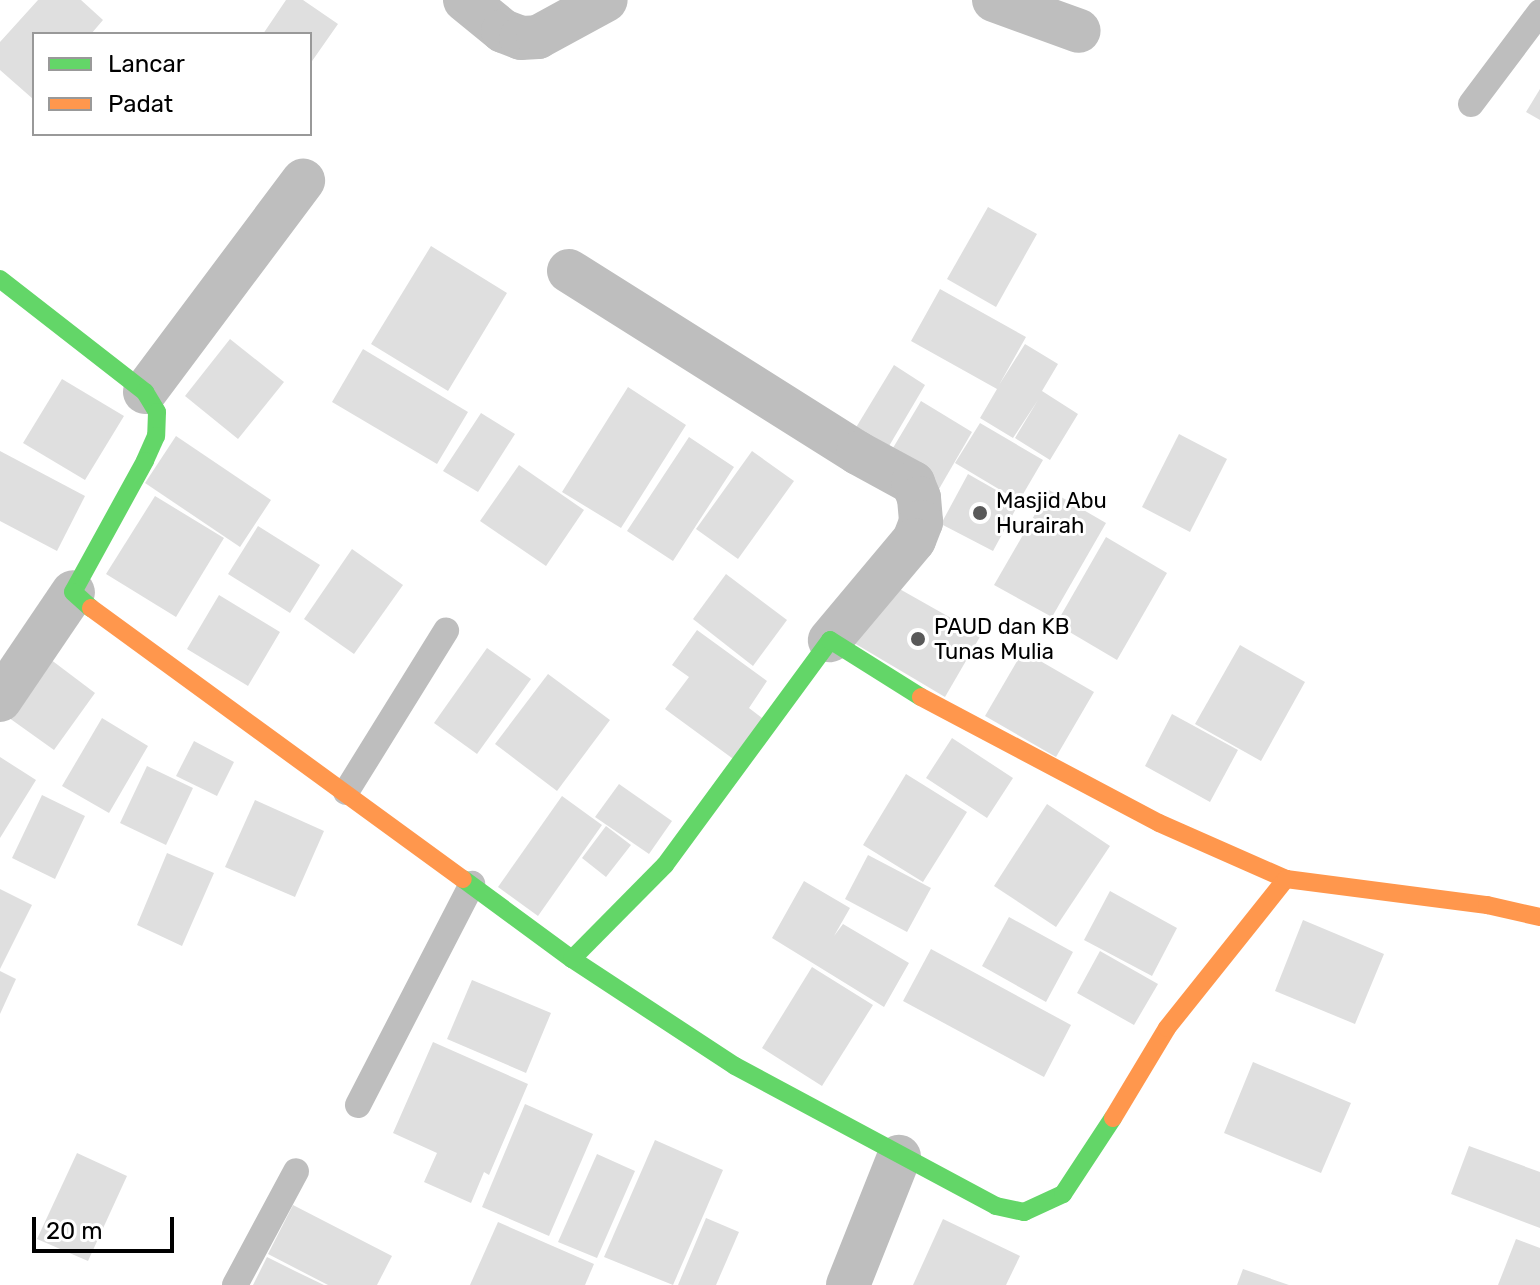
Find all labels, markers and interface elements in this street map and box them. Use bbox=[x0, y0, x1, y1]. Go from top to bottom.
legend bbox=[32, 32, 312, 136]
text: Lancar bbox=[108, 50, 185, 78]
text: Padat bbox=[108, 90, 173, 118]
place label: Masjid Abu Hurairah bbox=[996, 487, 1107, 538]
marker: Masjid Abu Hurairah bbox=[971, 504, 989, 522]
place label: PAUD dan KB Tunas Mulia bbox=[934, 613, 1070, 664]
marker: PAUD dan KB Tunas Mulia bbox=[909, 630, 927, 648]
scale bar bbox=[36, 1201, 178, 1251]
text: 20 m bbox=[46, 1217, 103, 1245]

